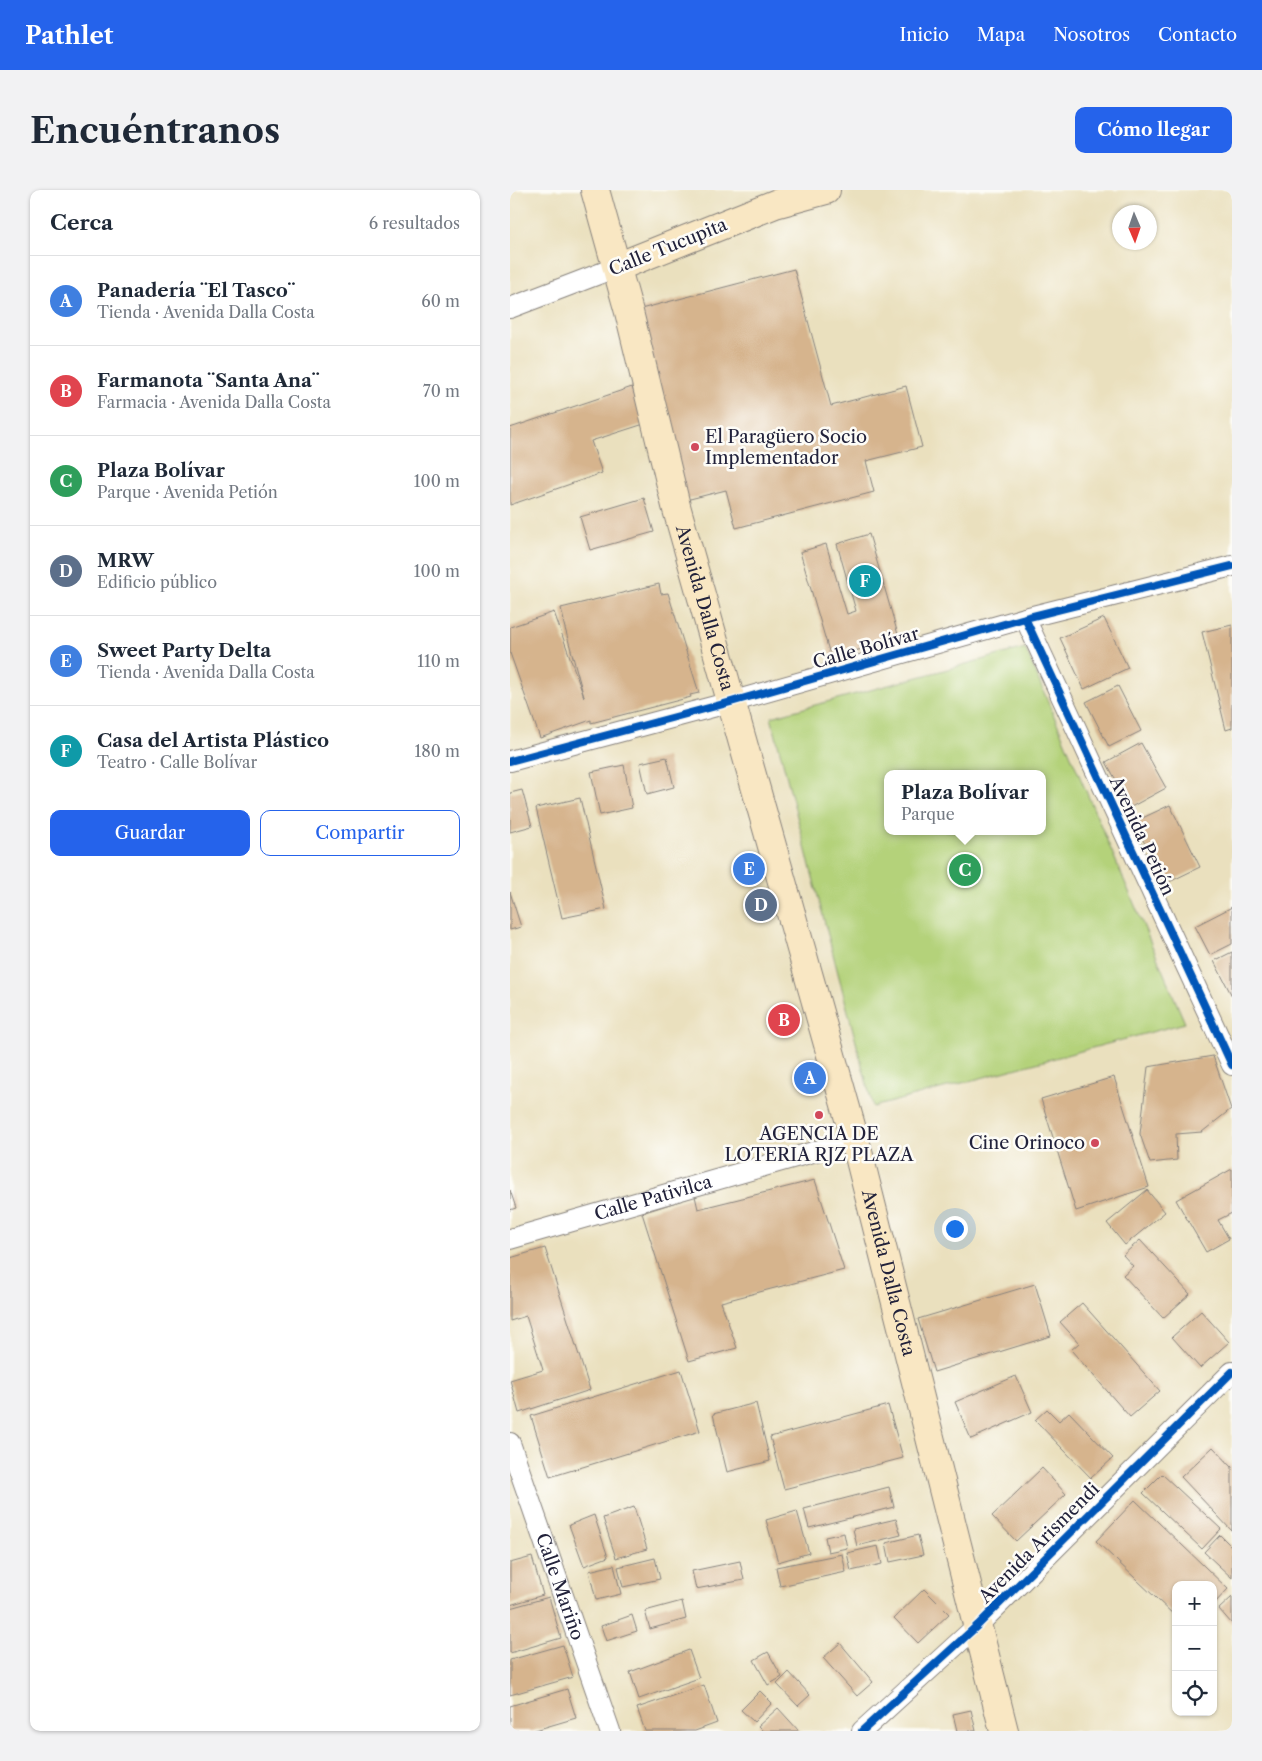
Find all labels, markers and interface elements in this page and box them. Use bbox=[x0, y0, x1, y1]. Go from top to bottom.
text: Pathlet bbox=[25, 21, 113, 50]
text: Inicio bbox=[900, 24, 949, 46]
text: Mapa bbox=[977, 24, 1025, 46]
text: Nosotros bbox=[1053, 24, 1130, 46]
text: Contacto bbox=[1158, 24, 1237, 46]
button: Cómo llegar bbox=[1075, 107, 1232, 153]
text: Encuéntranos bbox=[30, 109, 280, 152]
north arrow bbox=[1112, 205, 1157, 250]
text: Cerca bbox=[50, 210, 113, 235]
text: 6 resultados bbox=[369, 213, 460, 233]
street label: Calle Tucupita bbox=[606, 213, 731, 281]
text: Panadería ¨El Tasco¨ bbox=[97, 279, 295, 302]
text: A bbox=[60, 291, 72, 311]
text: 60 m bbox=[421, 291, 460, 311]
text: Tienda · Avenida Dalla Costa bbox=[97, 302, 315, 322]
text: Farmanota ¨Santa Ana¨ bbox=[97, 369, 319, 392]
text: B bbox=[60, 381, 72, 401]
text: 70 m bbox=[423, 381, 460, 401]
text: Farmacia · Avenida Dalla Costa bbox=[97, 392, 331, 412]
place label: El Paragüero Socio Implementador bbox=[705, 426, 867, 469]
marker: El Paragüero Socio Implementador bbox=[689, 441, 701, 453]
text: Plaza Bolívar bbox=[97, 459, 225, 482]
text: C bbox=[60, 471, 72, 491]
text: 100 m bbox=[414, 471, 460, 491]
text: Parque · Avenida Petión bbox=[97, 482, 278, 502]
street label: Avenida Dalla Costa bbox=[671, 522, 739, 693]
text: MRW bbox=[97, 549, 154, 572]
text: D bbox=[59, 561, 73, 581]
text: 100 m bbox=[414, 561, 460, 581]
pin: F bbox=[849, 562, 881, 600]
text: Edificio público bbox=[97, 572, 217, 592]
street label: Calle Bolívar bbox=[810, 622, 922, 674]
text: Sweet Party Delta bbox=[97, 639, 271, 662]
text: E bbox=[60, 651, 72, 671]
text: 110 m bbox=[417, 651, 460, 671]
text: Tienda · Avenida Dalla Costa bbox=[97, 662, 315, 682]
text: Casa del Artista Plástico bbox=[97, 729, 329, 752]
text: F bbox=[61, 741, 71, 761]
text: 180 m bbox=[414, 741, 460, 761]
text: Teatro · Calle Bolívar bbox=[97, 752, 257, 772]
popup bbox=[884, 770, 1046, 835]
street label: Avenida Petión bbox=[1104, 772, 1179, 899]
text: Plaza Bolívar bbox=[901, 781, 1029, 804]
text: Parque bbox=[901, 804, 955, 824]
button: Guardar bbox=[50, 810, 250, 856]
button: Compartir bbox=[260, 810, 460, 856]
pin: E bbox=[733, 850, 765, 888]
pin: C bbox=[949, 851, 981, 889]
pin: D bbox=[745, 886, 777, 924]
pin: B bbox=[768, 1001, 800, 1039]
pin: A bbox=[794, 1059, 826, 1097]
marker: AGENCIA DE LOTERIA RJZ PLAZA bbox=[813, 1109, 825, 1121]
place label: AGENCIA DE LOTERIA RJZ PLAZA bbox=[724, 1123, 914, 1166]
place label: Cine Orinoco bbox=[969, 1132, 1085, 1154]
marker: Cine Orinoco bbox=[1089, 1137, 1101, 1149]
street label: Calle Pativilca bbox=[592, 1170, 715, 1225]
street label: Avenida Dalla Costa bbox=[857, 1186, 920, 1359]
your location bbox=[942, 1216, 968, 1242]
street label: Avenida Arismendi bbox=[973, 1478, 1104, 1609]
street label: Calle Mariño bbox=[531, 1530, 589, 1643]
map controls bbox=[1172, 1581, 1217, 1716]
button: + bbox=[1172, 1581, 1217, 1626]
button: − bbox=[1172, 1626, 1217, 1671]
button: locate bbox=[1172, 1671, 1217, 1716]

